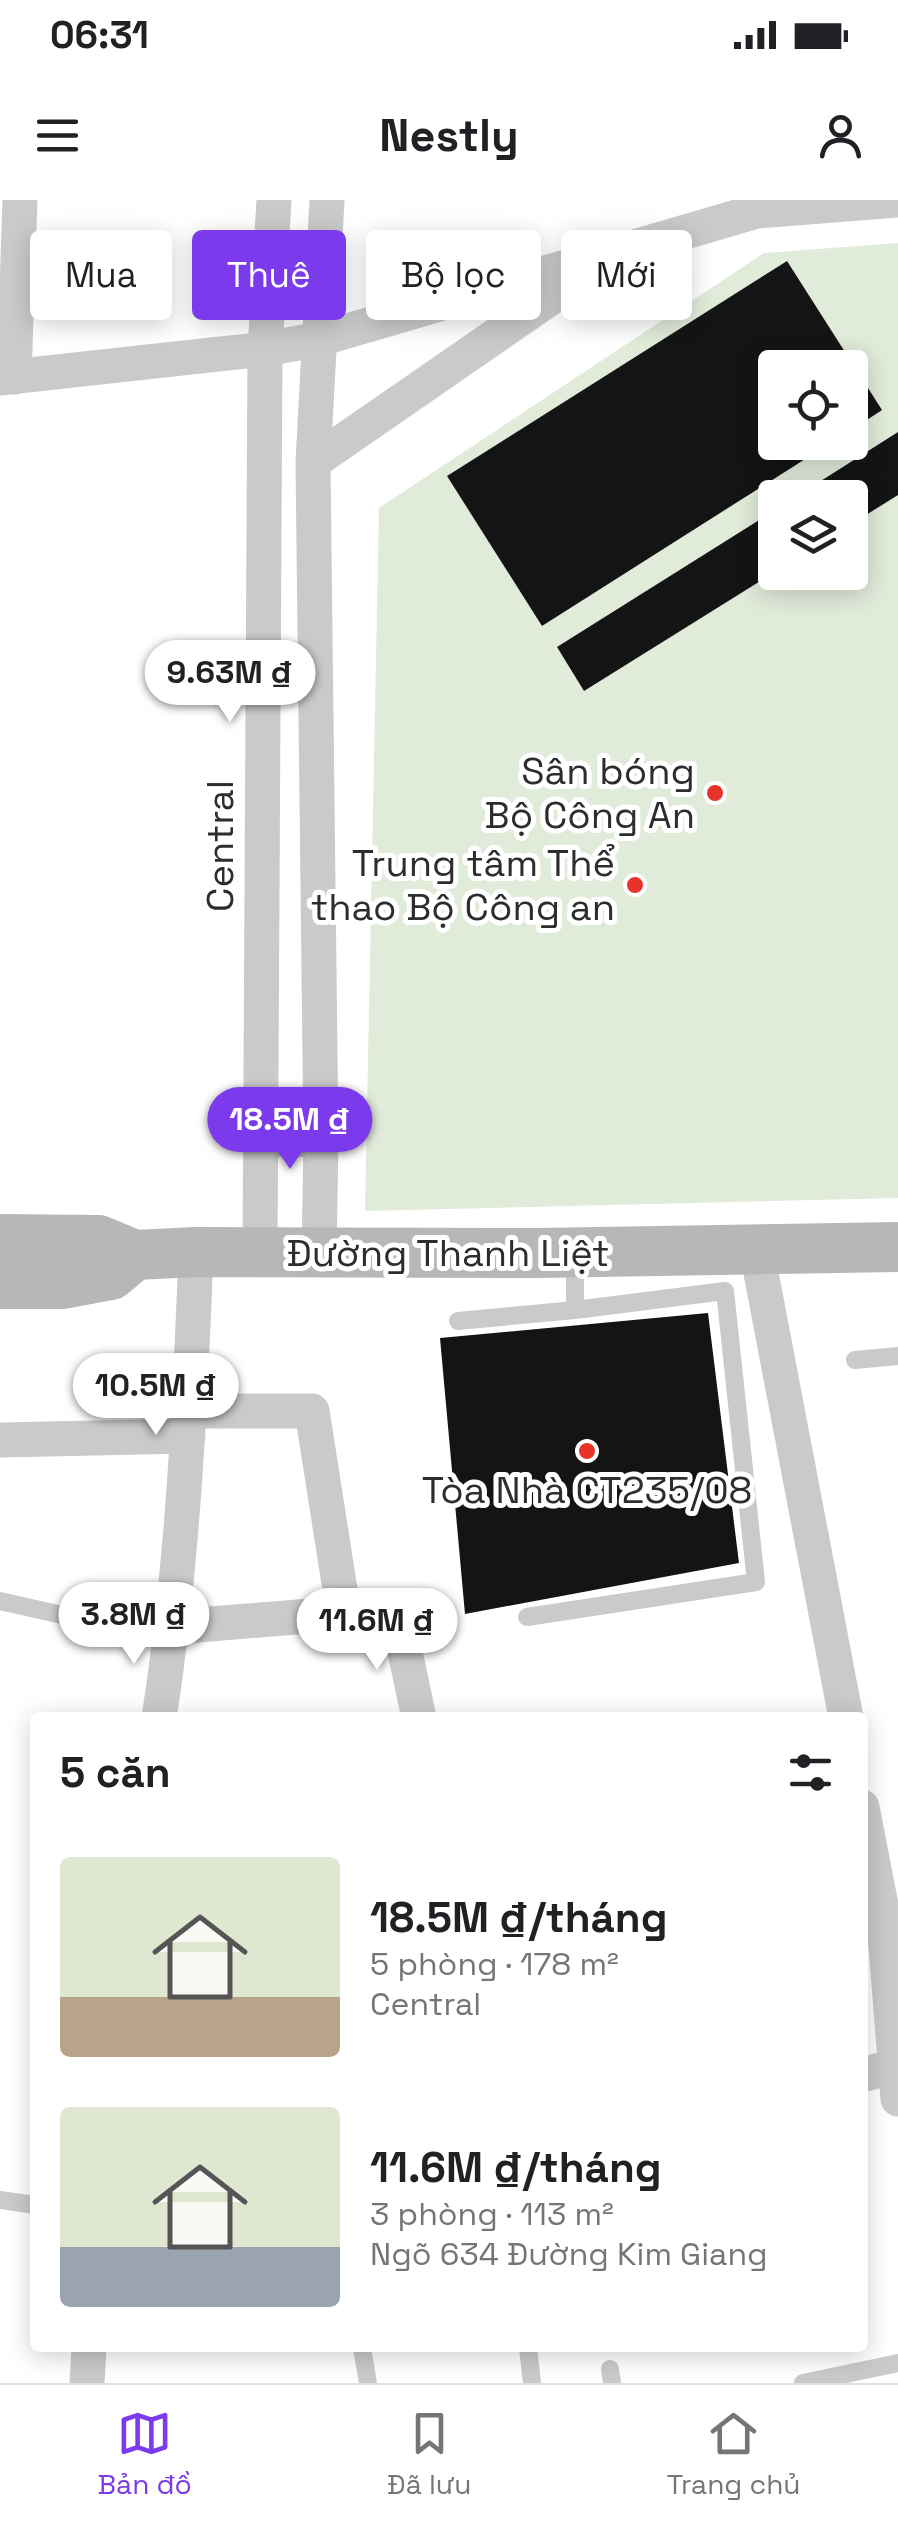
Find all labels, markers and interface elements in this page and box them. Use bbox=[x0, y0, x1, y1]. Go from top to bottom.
text: 06:31 bbox=[50, 11, 149, 59]
text: Nestly bbox=[379, 107, 519, 164]
icon: menu bbox=[30, 108, 85, 163]
icon: person bbox=[813, 108, 868, 163]
chip: Mua bbox=[30, 230, 172, 320]
chip: Thuê bbox=[192, 230, 346, 320]
chip: Bộ lọc bbox=[366, 230, 541, 320]
chip: Mới bbox=[561, 230, 692, 320]
map controls bbox=[758, 350, 868, 590]
button: locate bbox=[758, 350, 868, 460]
button: layers bbox=[758, 480, 868, 590]
pin: 9.63M ₫ bbox=[138, 640, 322, 725]
text: 9.63M ₫ bbox=[167, 652, 293, 692]
place label: Sân bóng Bộ Công An bbox=[485, 747, 695, 839]
street label: Central bbox=[196, 780, 244, 912]
marker: Sân bóng Bộ Công An bbox=[704, 782, 726, 804]
place label: Trung tâm Thể thao Bộ Công an bbox=[311, 839, 615, 931]
marker: Trung tâm Thể thao Bộ Công an bbox=[624, 874, 646, 896]
pin: 18.5M ₫ bbox=[198, 1087, 382, 1172]
text: 18.5M ₫ bbox=[229, 1099, 351, 1139]
street label: Đường Thanh Liệt bbox=[287, 1229, 609, 1277]
pin: 10.5M ₫ bbox=[64, 1353, 248, 1438]
text: 10.5M ₫ bbox=[95, 1365, 217, 1405]
marker: Tòa Nhà CT235/08 bbox=[576, 1440, 598, 1462]
place label: Tòa Nhà CT235/08 bbox=[422, 1466, 752, 1514]
pin: 3.8M ₫ bbox=[53, 1582, 215, 1667]
pin: 11.6M ₫ bbox=[285, 1588, 469, 1673]
text: 3.8M ₫ bbox=[80, 1594, 188, 1634]
text: 11.6M ₫ bbox=[319, 1600, 435, 1640]
icon: filters bbox=[783, 1745, 838, 1800]
text: 5 căn bbox=[60, 1746, 171, 1799]
text: 18.5M ₫/tháng bbox=[370, 1891, 667, 1944]
icon: home bbox=[140, 1897, 260, 2017]
text: 5 phòng · 178 m² bbox=[370, 1944, 619, 1984]
text: Central bbox=[370, 1984, 481, 2024]
text: 11.6M ₫/tháng bbox=[370, 2141, 662, 2194]
icon: home bbox=[140, 2147, 260, 2267]
text: 3 phòng · 113 m² bbox=[370, 2194, 614, 2234]
text: Ngõ 634 Đường Kim Giang bbox=[370, 2234, 768, 2274]
tab: Bản đồ bbox=[98, 2406, 192, 2502]
tab: Đã lưu bbox=[387, 2406, 472, 2502]
tab: Trang chủ bbox=[667, 2406, 800, 2502]

